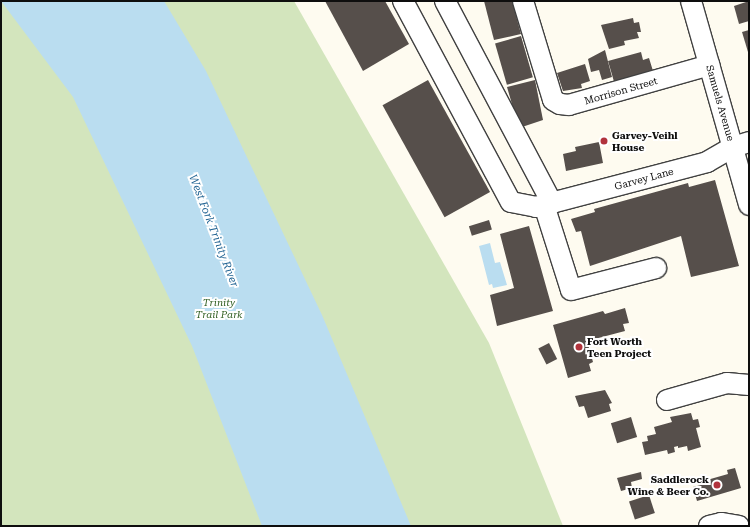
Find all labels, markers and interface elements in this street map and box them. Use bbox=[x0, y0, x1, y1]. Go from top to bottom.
street label: Samuels Avenue bbox=[703, 64, 737, 142]
street label: Morrison Street bbox=[583, 75, 659, 107]
place label: Garvey-Veihl House bbox=[612, 129, 678, 152]
marker: Garvey-Veihl House bbox=[599, 136, 609, 146]
street label: Garvey Lane bbox=[613, 165, 675, 193]
water label: West Fork Trinity River bbox=[185, 173, 241, 289]
park label: Trinity Trail Park bbox=[195, 296, 243, 320]
place label: Fort Worth Teen Project bbox=[587, 335, 651, 358]
marker: Fort Worth Teen Project bbox=[574, 342, 584, 352]
place label: Saddlerock Wine & Beer Co. bbox=[628, 473, 709, 496]
marker: Saddlerock Wine & Beer Co. bbox=[712, 480, 722, 490]

